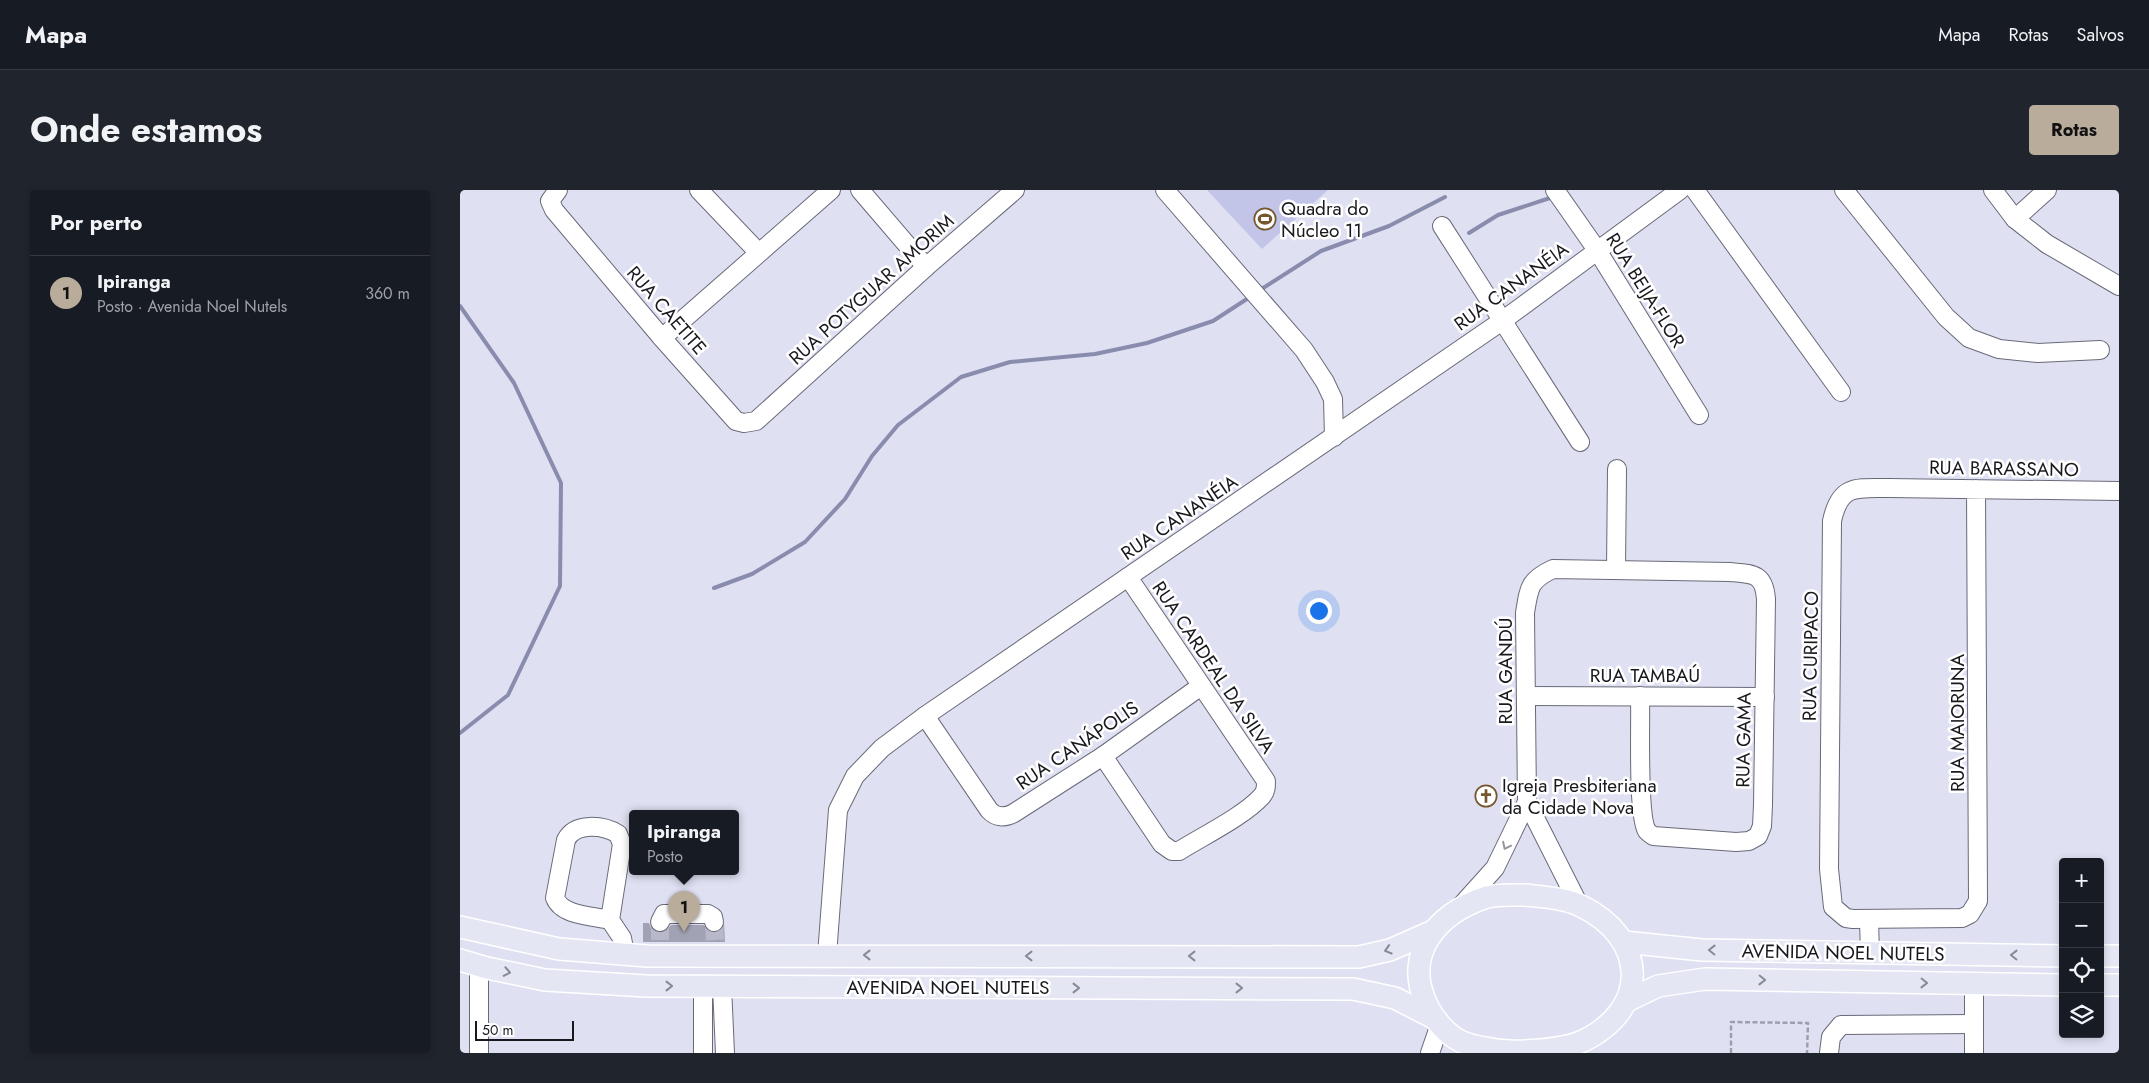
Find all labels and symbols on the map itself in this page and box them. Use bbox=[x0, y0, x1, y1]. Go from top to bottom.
place label: Quadra do Núcleo 11 bbox=[1281, 195, 1369, 244]
sports icon: Quadra do Núcleo 11 bbox=[1253, 207, 1277, 231]
street label: RUA POTYGUAR AMORIM bbox=[783, 208, 960, 371]
street label: RUA BEIJA-FLOR bbox=[1599, 228, 1692, 353]
street label: RUA CANANÉIA bbox=[1448, 235, 1574, 337]
street label: RUA CAETITE bbox=[621, 260, 713, 360]
street label: RUA BARASSANO bbox=[1929, 454, 2079, 483]
street label: RUA CANANÉIA bbox=[1115, 468, 1243, 567]
street label: RUA CARDEAL DA SILVA bbox=[1146, 576, 1282, 759]
street label: RUA CURIPACO bbox=[1796, 591, 1825, 721]
your location bbox=[1306, 598, 1332, 624]
street label: RUA GANDÚ bbox=[1492, 617, 1519, 725]
street label: RUA MAIORUNA bbox=[1944, 653, 1971, 792]
street label: RUA TAMBAÚ bbox=[1590, 662, 1700, 689]
street label: RUA GAMA bbox=[1729, 692, 1758, 788]
street label: RUA CANÁPOLIS bbox=[1011, 694, 1144, 796]
place label: Igreja Presbiteriana da Cidade Nova bbox=[1502, 772, 1657, 821]
church icon: Igreja Presbiteriana da Cidade Nova bbox=[1474, 784, 1498, 808]
one-way arrow bbox=[1502, 841, 1512, 850]
pin: 1 bbox=[668, 891, 700, 932]
street label: AVENIDA NOEL NUTELS bbox=[1741, 937, 1945, 968]
one-way arrow bbox=[1385, 944, 1393, 954]
one-way arrow bbox=[1707, 945, 1715, 955]
one-way arrow bbox=[862, 950, 870, 960]
one-way arrow bbox=[2010, 950, 2018, 960]
one-way arrow bbox=[1025, 951, 1032, 961]
one-way arrow bbox=[1187, 951, 1195, 961]
one-way arrow bbox=[503, 967, 511, 977]
street label: AVENIDA NOEL NUTELS bbox=[847, 974, 1049, 1001]
one-way arrow bbox=[1758, 975, 1766, 985]
one-way arrow bbox=[1920, 978, 1928, 988]
one-way arrow bbox=[665, 981, 673, 991]
one-way arrow bbox=[1072, 983, 1080, 993]
one-way arrow bbox=[1235, 983, 1243, 993]
scale bar bbox=[475, 1018, 574, 1041]

